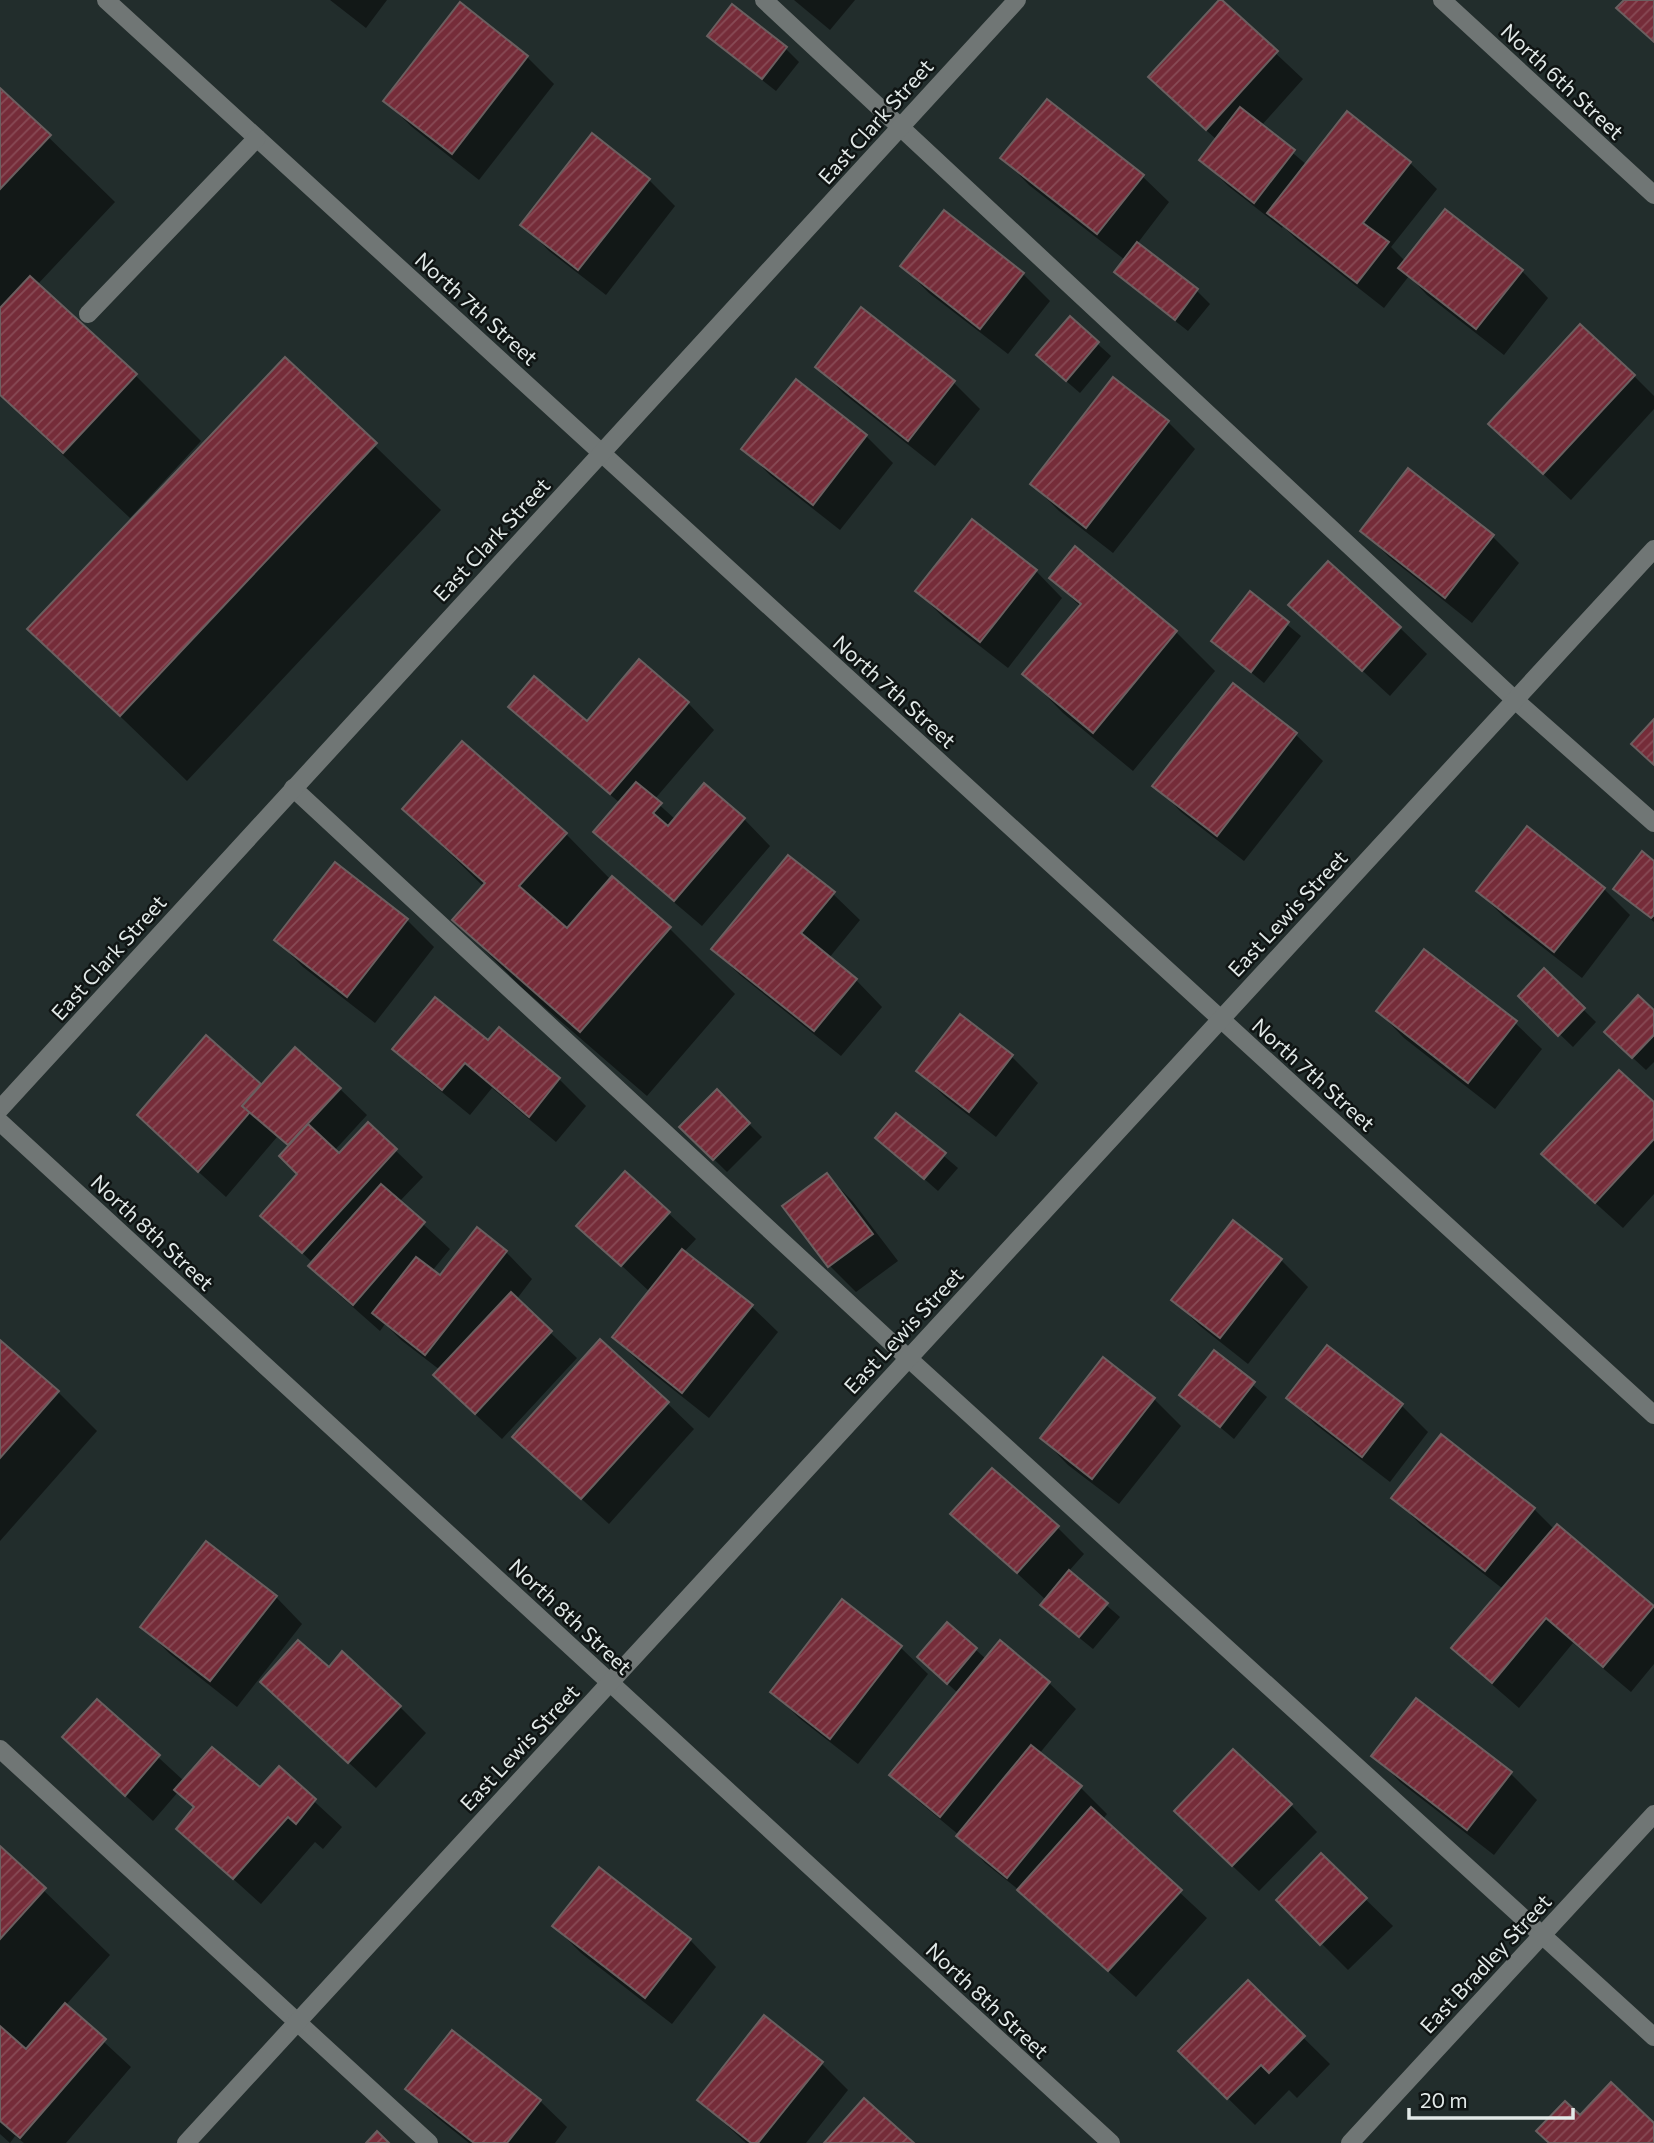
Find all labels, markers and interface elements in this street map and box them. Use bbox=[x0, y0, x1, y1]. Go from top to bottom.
street label: North 6th Street bbox=[1497, 18, 1629, 144]
street label: East Clark Street bbox=[812, 53, 938, 189]
street label: North 7th Street bbox=[410, 246, 544, 370]
street label: East Clark Street bbox=[427, 472, 555, 606]
street label: North 7th Street bbox=[828, 629, 962, 753]
street label: East Lewis Street bbox=[1222, 845, 1352, 981]
street label: East Clark Street bbox=[45, 889, 171, 1025]
street label: North 7th Street bbox=[1247, 1012, 1381, 1136]
street label: North 8th Street bbox=[87, 1169, 219, 1295]
street label: East Lewis Street bbox=[838, 1262, 968, 1398]
street label: North 8th Street bbox=[505, 1553, 637, 1679]
street label: East Lewis Street bbox=[454, 1679, 584, 1815]
street label: East Bradley Street bbox=[1414, 1888, 1556, 2038]
street label: North 8th Street bbox=[922, 1937, 1054, 2063]
scale bar bbox=[1409, 2076, 1574, 2120]
text: 20 m bbox=[1420, 2087, 1468, 2112]

